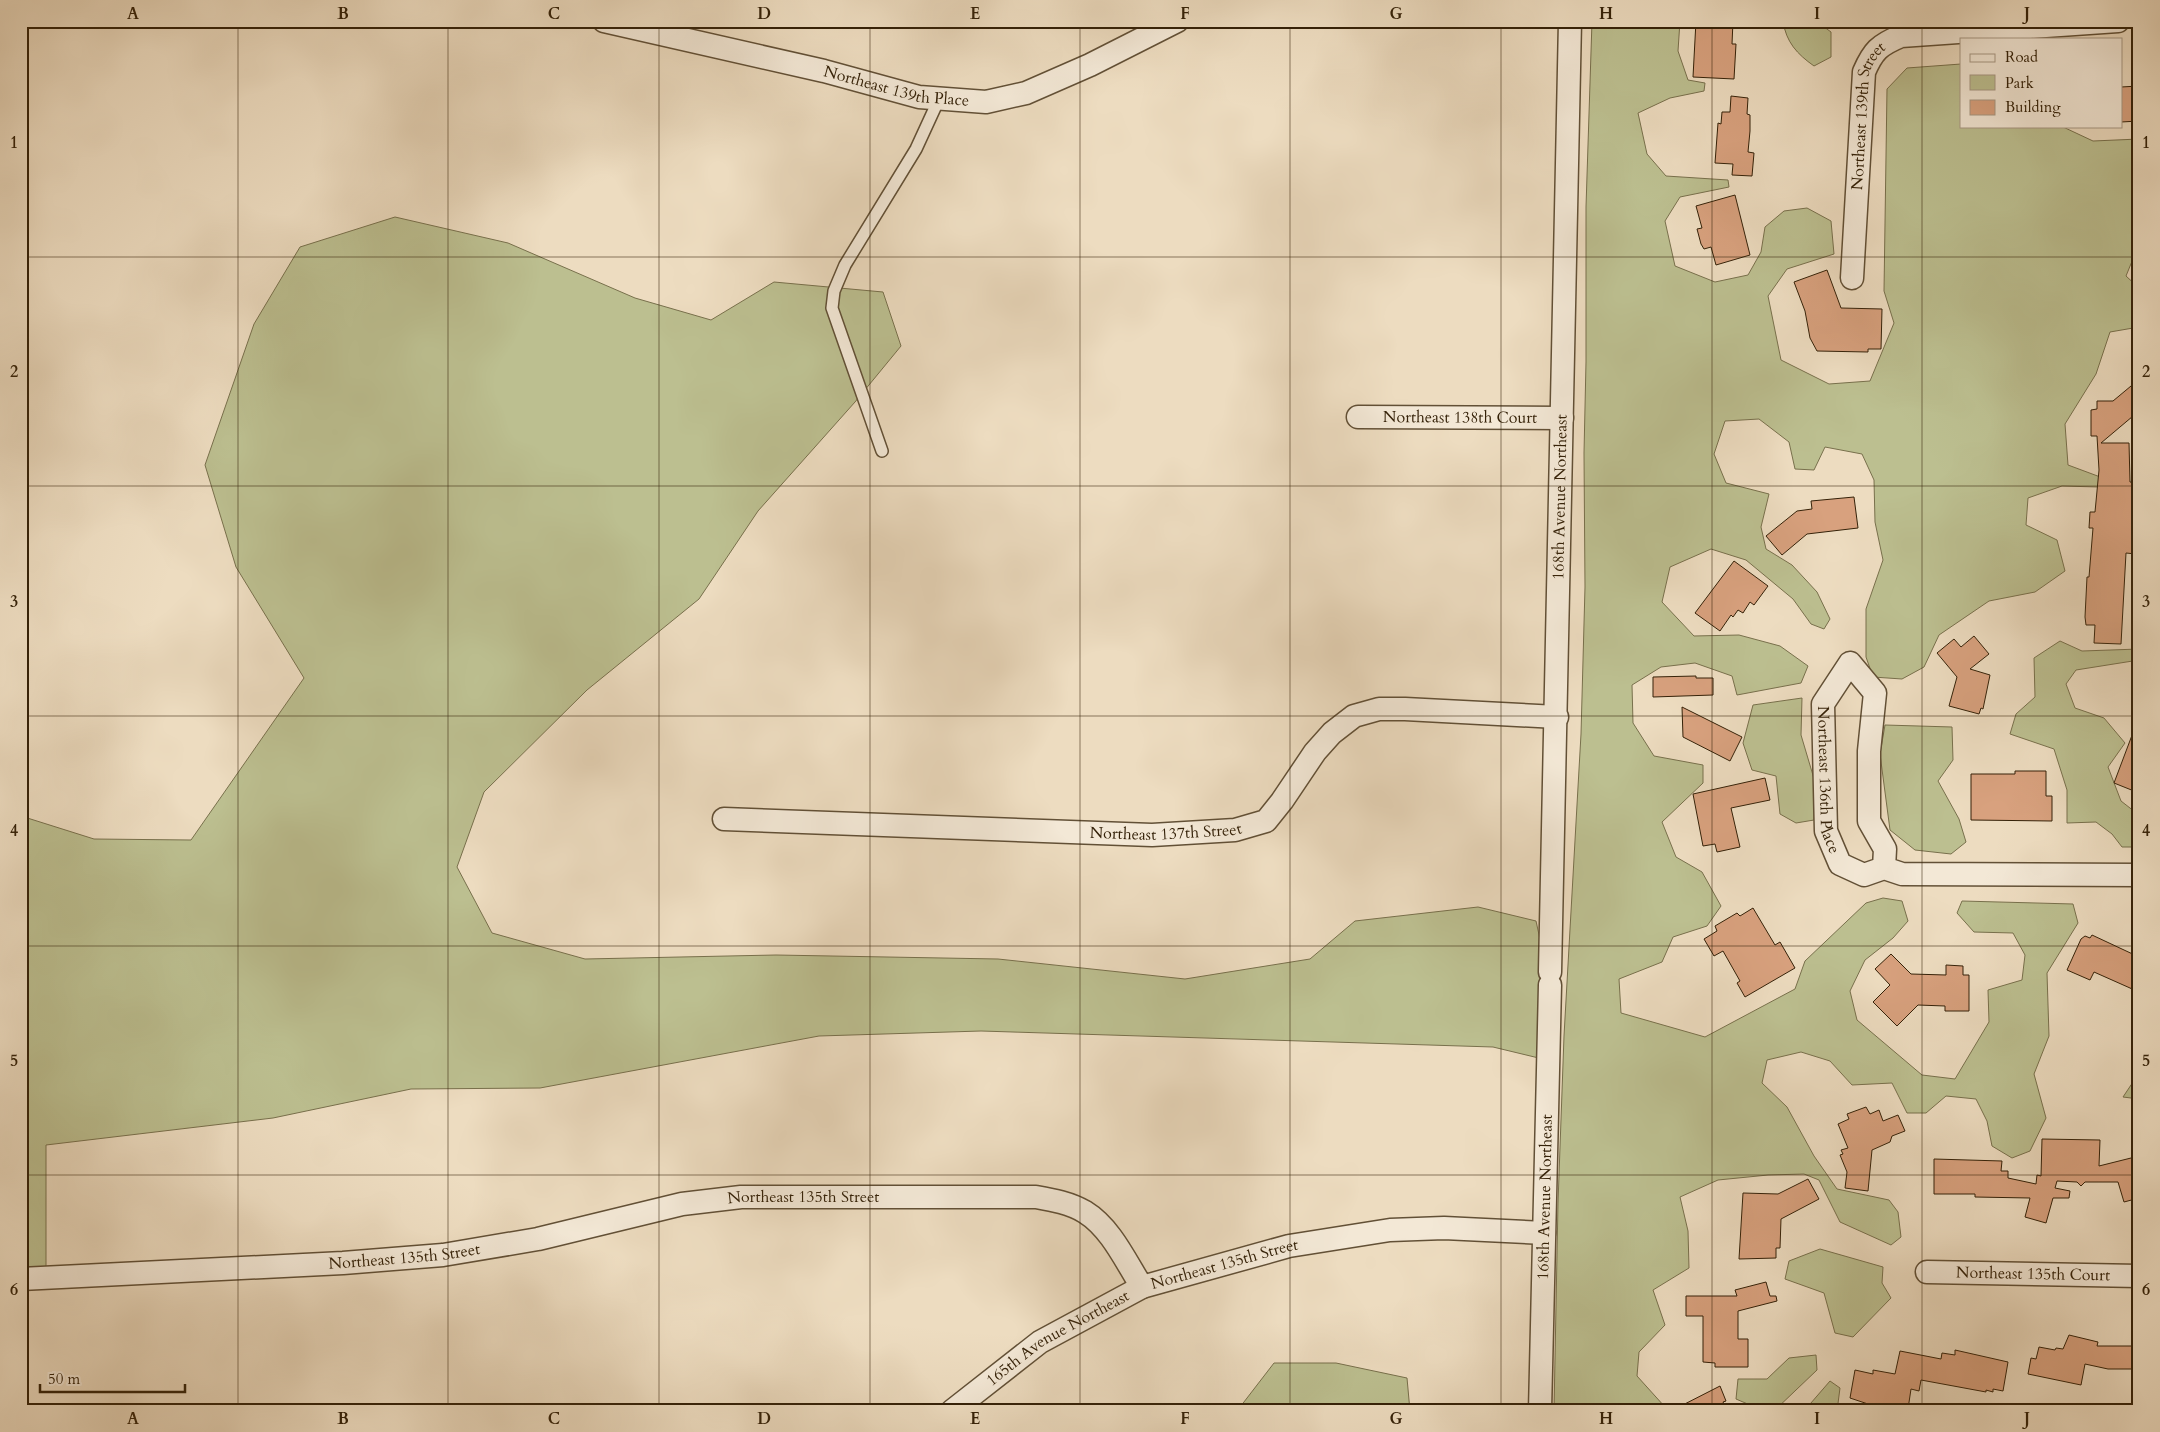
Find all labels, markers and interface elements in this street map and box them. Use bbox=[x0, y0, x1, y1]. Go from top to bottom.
text: A bbox=[127, 3, 139, 25]
text: B bbox=[337, 3, 349, 25]
text: C bbox=[548, 3, 560, 25]
text: D bbox=[757, 3, 771, 25]
text: E bbox=[970, 3, 980, 25]
text: F bbox=[1180, 3, 1190, 25]
text: G bbox=[1389, 3, 1403, 25]
text: H bbox=[1599, 3, 1613, 25]
text: I bbox=[1814, 3, 1820, 25]
text: J bbox=[2022, 3, 2030, 25]
street label: Northeast 139th Street bbox=[1846, 36, 1890, 191]
legend bbox=[1960, 38, 2122, 128]
text: Road bbox=[2005, 47, 2038, 67]
street label: Northeast 139th Place bbox=[821, 60, 970, 112]
text: Park bbox=[2005, 73, 2034, 93]
text: Building bbox=[2005, 97, 2061, 117]
text: 1 bbox=[10, 132, 18, 154]
text: 1 bbox=[2142, 132, 2150, 154]
text: 2 bbox=[10, 361, 18, 383]
text: 2 bbox=[2142, 361, 2150, 383]
street label: Northeast 138th Court bbox=[1383, 406, 1537, 429]
street label: 168th Avenue Northeast bbox=[1547, 414, 1573, 580]
text: 3 bbox=[10, 591, 18, 613]
text: 3 bbox=[2142, 591, 2150, 613]
street label: Northeast 136th Place bbox=[1812, 706, 1845, 857]
street label: Northeast 137th Street bbox=[1089, 818, 1244, 846]
text: 4 bbox=[10, 820, 18, 842]
text: 4 bbox=[2142, 820, 2150, 842]
text: 5 bbox=[10, 1050, 18, 1072]
text: 5 bbox=[2142, 1050, 2150, 1072]
street label: 168th Avenue Northeast bbox=[1532, 1114, 1558, 1280]
street label: Northeast 135th Street bbox=[726, 1186, 879, 1210]
street label: Northeast 135th Street bbox=[1148, 1234, 1300, 1295]
street label: Northeast 135th Street bbox=[328, 1238, 482, 1275]
street label: Northeast 135th Court bbox=[1956, 1262, 2110, 1286]
text: 6 bbox=[10, 1279, 18, 1301]
text: 6 bbox=[2142, 1279, 2150, 1301]
street label: 165th Avenue Northeast bbox=[982, 1285, 1133, 1391]
scale bar bbox=[40, 1362, 185, 1394]
text: 50 m bbox=[48, 1369, 80, 1389]
text: A bbox=[127, 1408, 139, 1430]
text: B bbox=[337, 1408, 349, 1430]
text: C bbox=[548, 1408, 560, 1430]
text: D bbox=[757, 1408, 771, 1430]
text: E bbox=[970, 1408, 980, 1430]
text: F bbox=[1180, 1408, 1190, 1430]
text: G bbox=[1389, 1408, 1403, 1430]
text: H bbox=[1599, 1408, 1613, 1430]
text: I bbox=[1814, 1408, 1820, 1430]
text: J bbox=[2022, 1408, 2030, 1430]

